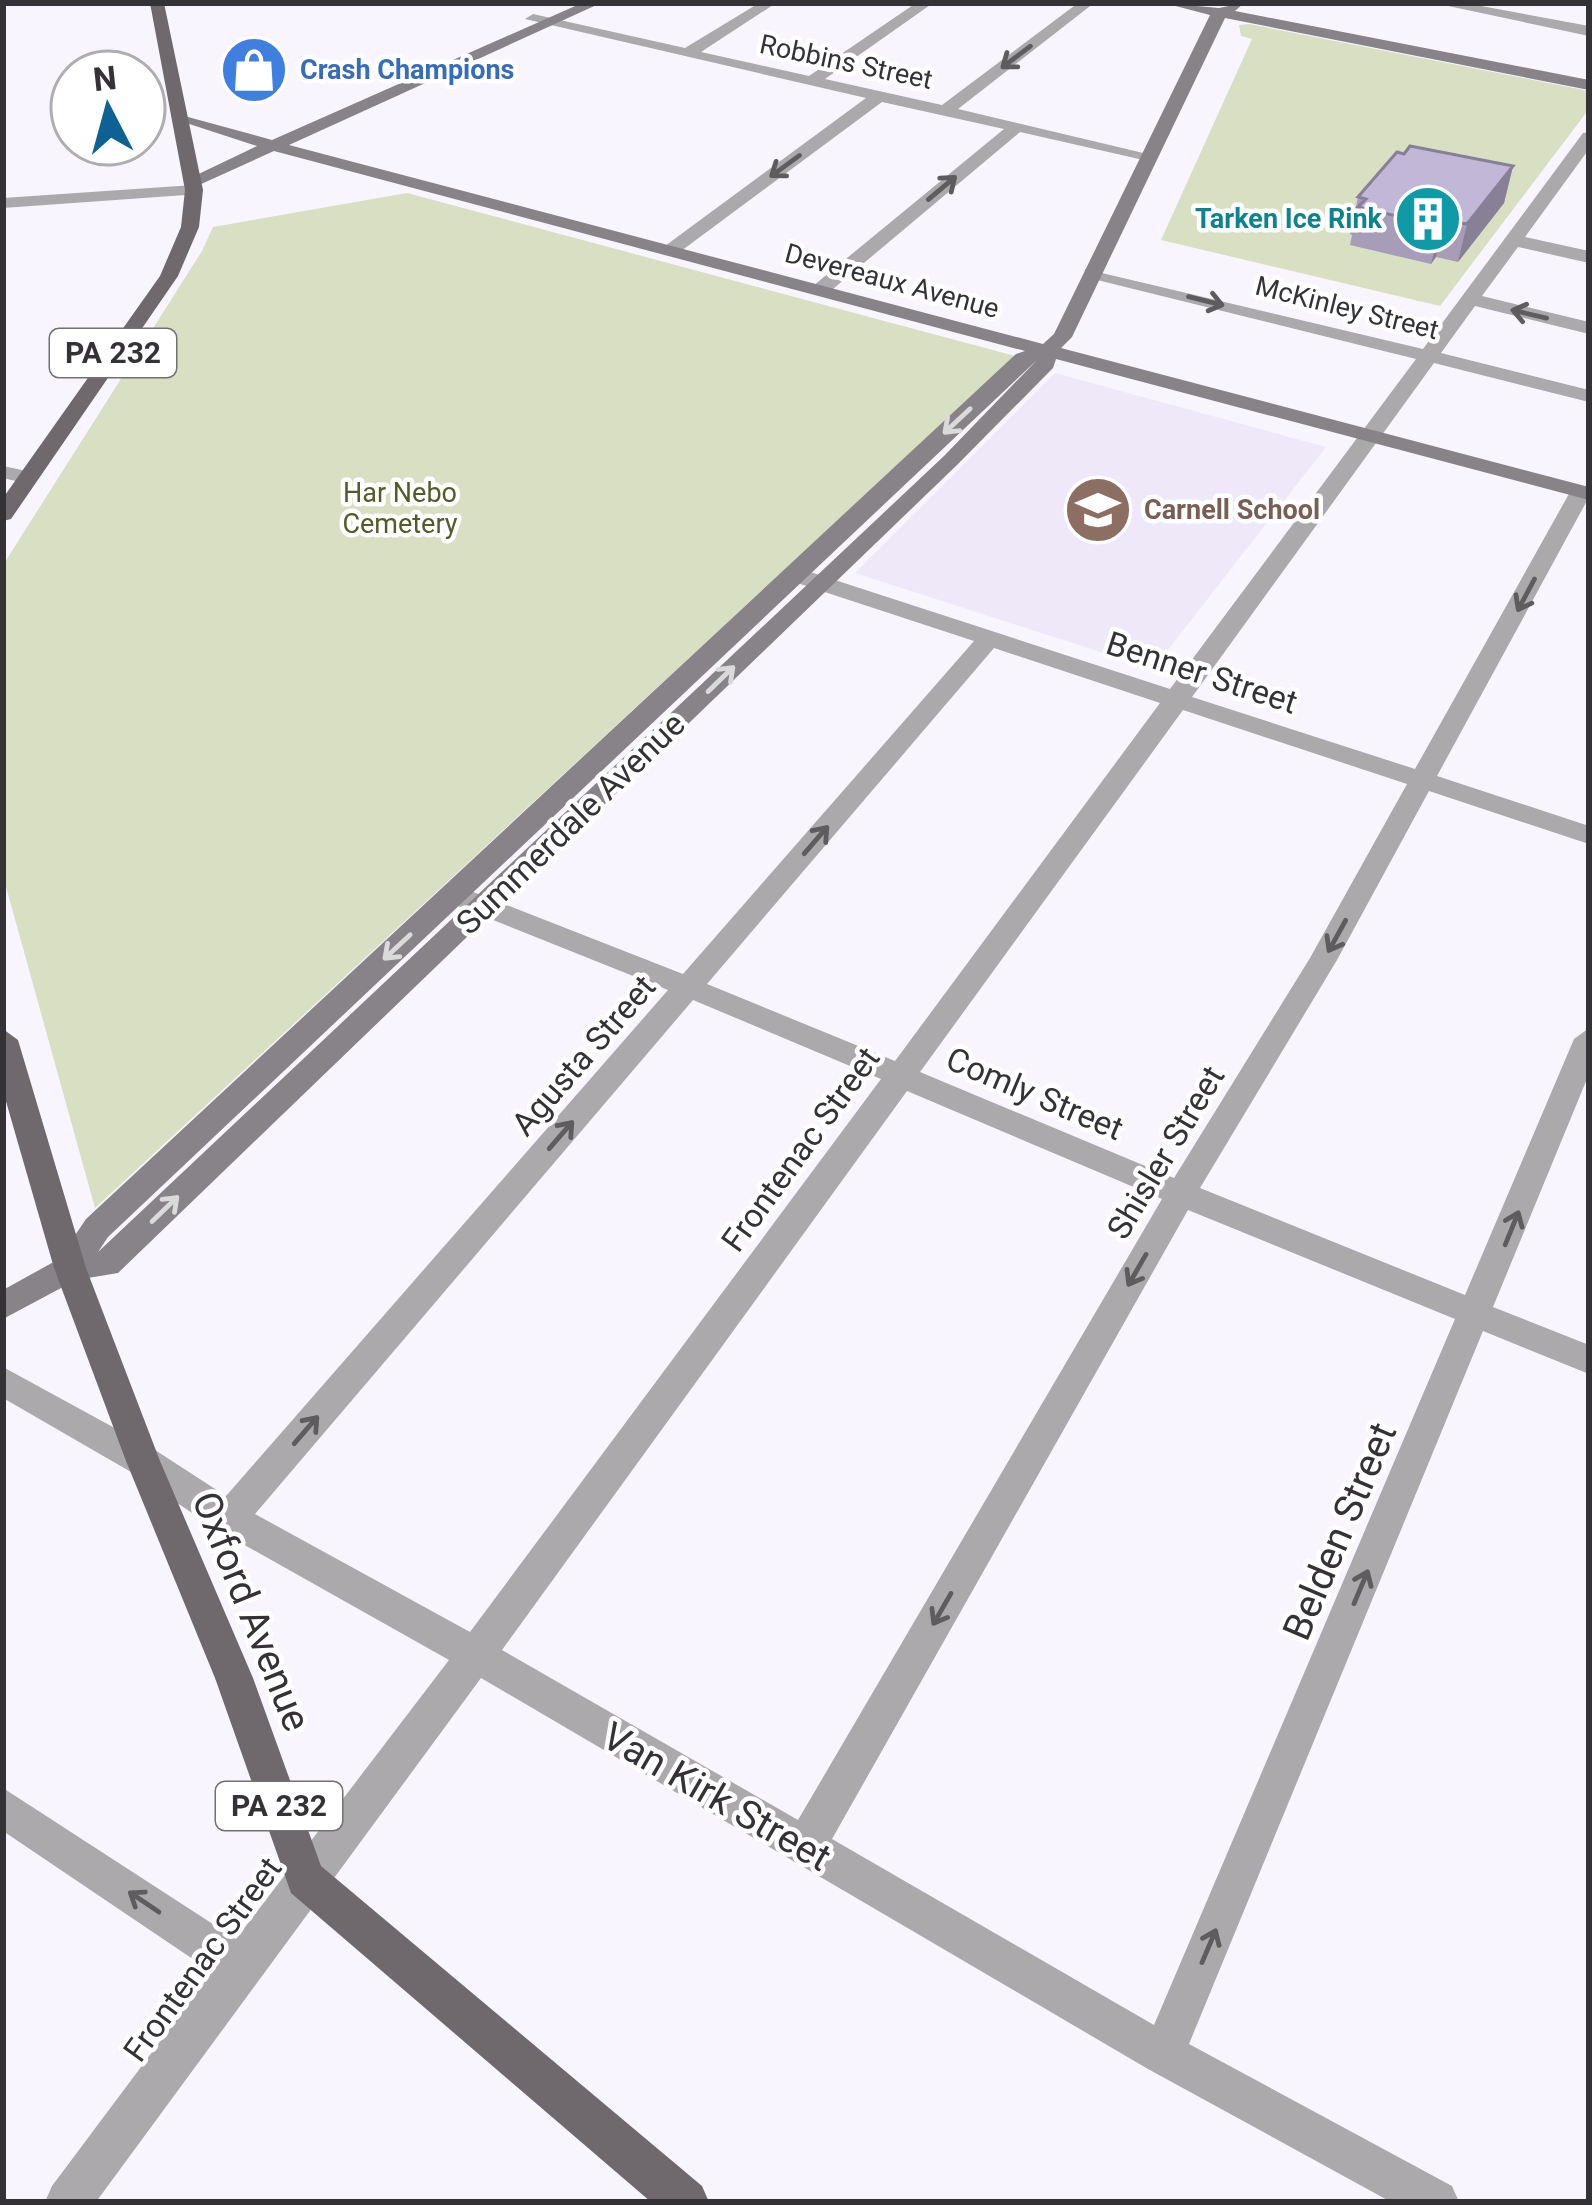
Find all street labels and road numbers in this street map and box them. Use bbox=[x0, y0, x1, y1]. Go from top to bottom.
street label: Robbins Street bbox=[757, 28, 935, 96]
street label: Devereaux Avenue bbox=[781, 237, 1003, 325]
street label: McKinley Street bbox=[1252, 270, 1442, 346]
road number: PA 232 bbox=[50, 329, 176, 377]
street label: Benner Street bbox=[1101, 623, 1302, 722]
street label: Summerdale Avenue bbox=[448, 704, 693, 942]
street label: Agusta Street bbox=[503, 967, 663, 1143]
street label: Comly Street bbox=[941, 1039, 1129, 1148]
street label: Frontenac Street bbox=[713, 1040, 888, 1259]
street label: Shisler Street bbox=[1099, 1059, 1232, 1246]
street label: Belden Street bbox=[1274, 1416, 1406, 1647]
street label: Oxford Avenue bbox=[182, 1485, 320, 1738]
street label: Van Kirk Street bbox=[594, 1713, 839, 1881]
road number: PA 232 bbox=[216, 1782, 342, 1830]
street label: Frontenac Street bbox=[115, 1850, 290, 2069]

